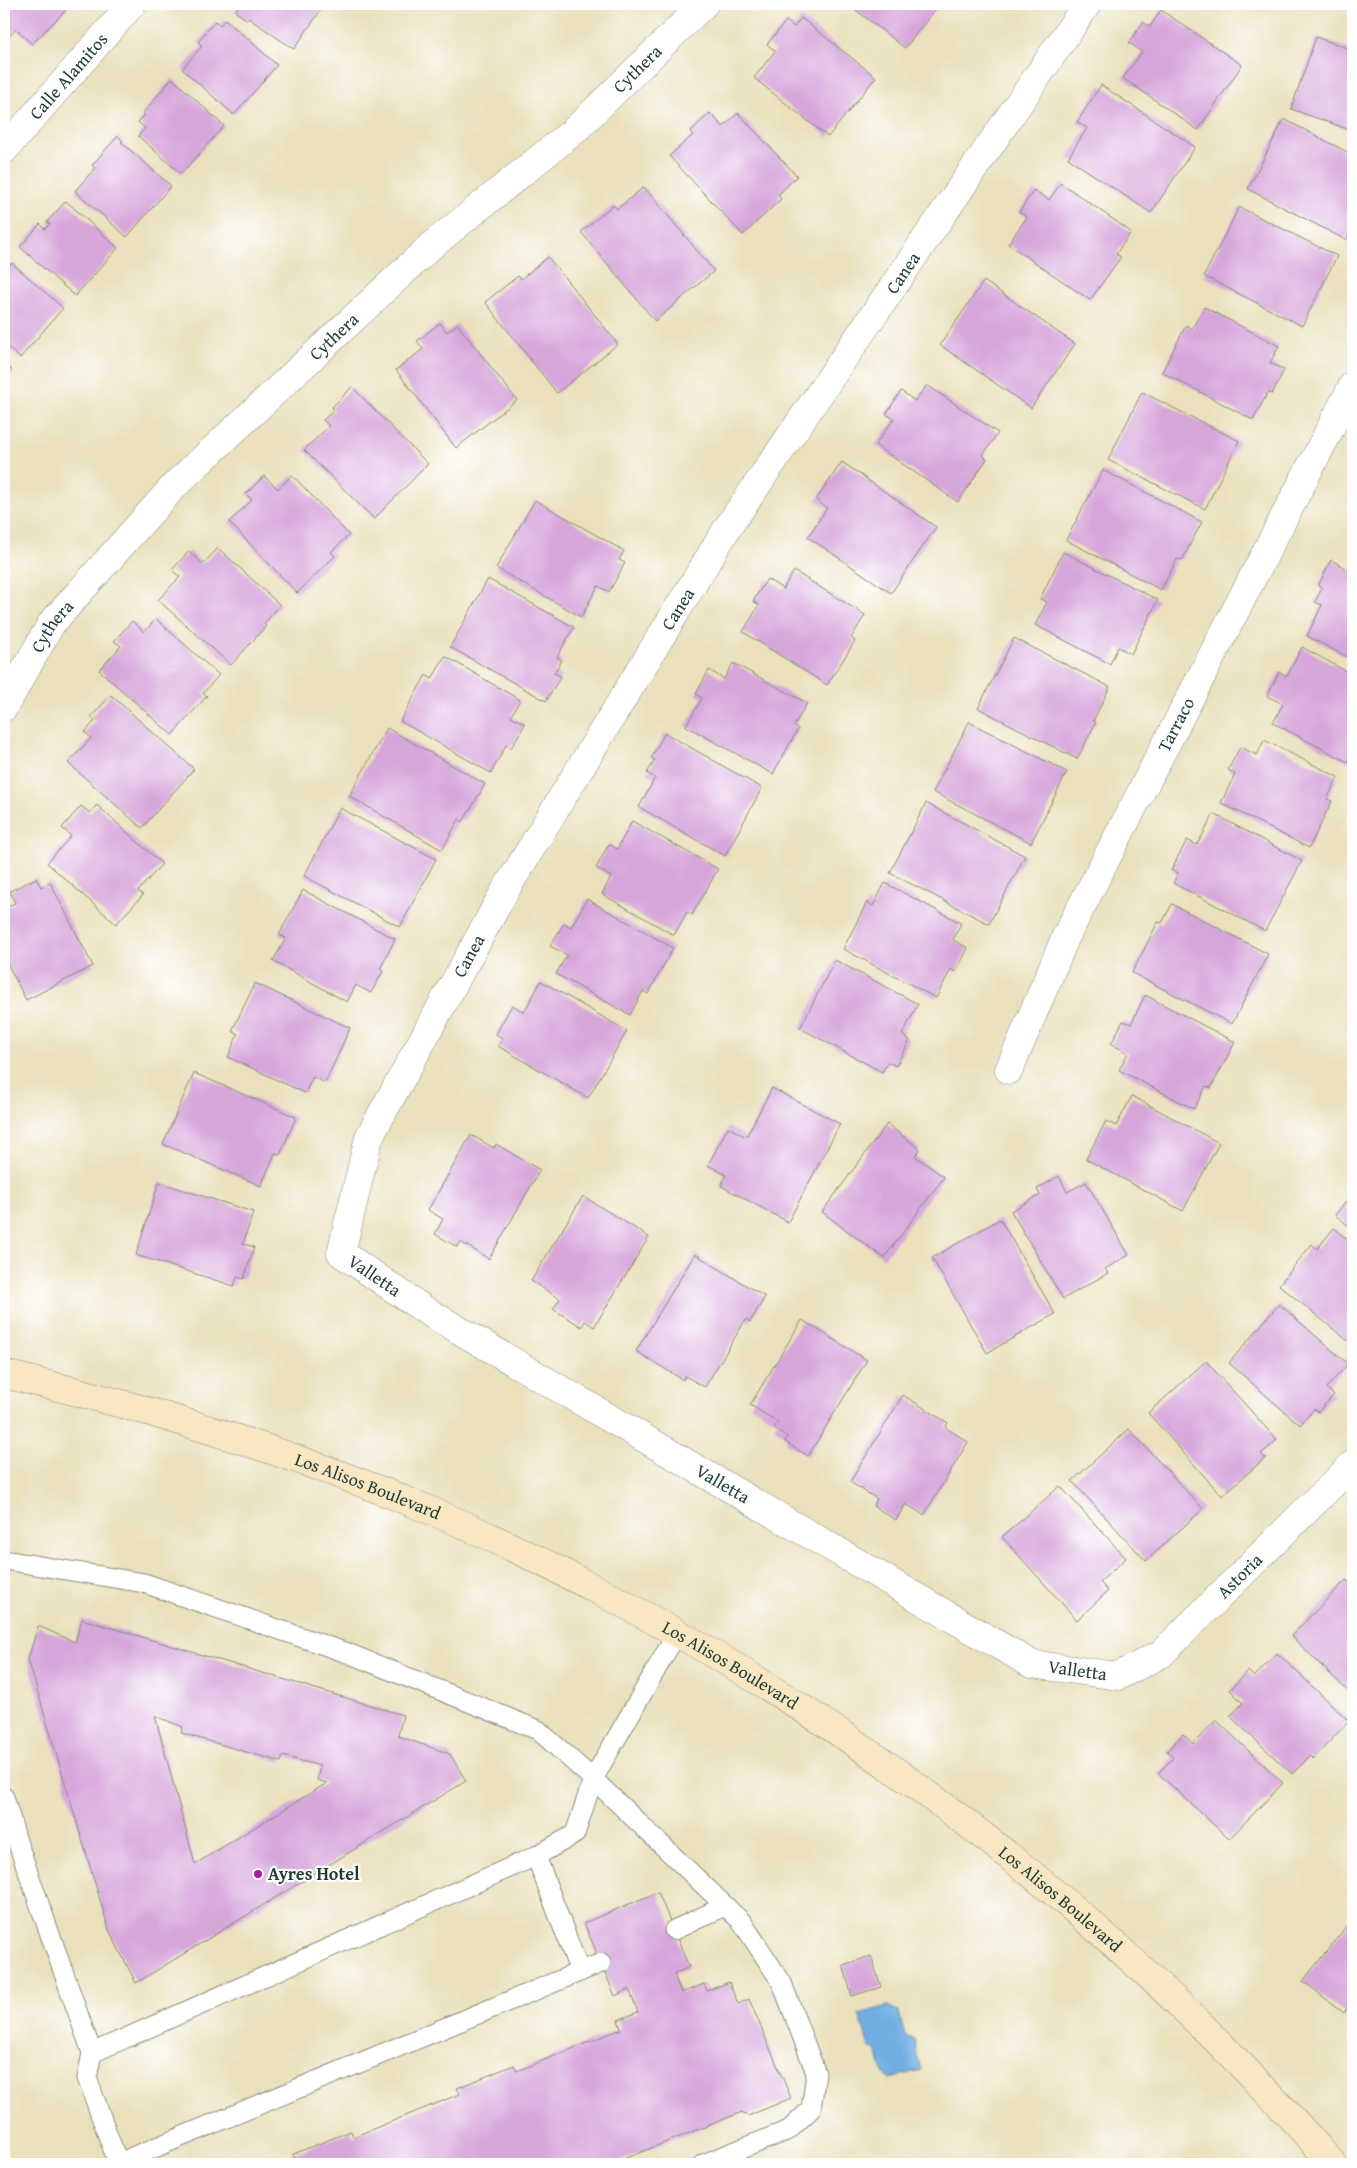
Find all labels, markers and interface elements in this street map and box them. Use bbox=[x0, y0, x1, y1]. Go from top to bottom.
street label: Calle Alamitos bbox=[23, 27, 114, 125]
street label: Cythera bbox=[606, 38, 668, 99]
street label: Canea bbox=[879, 246, 927, 299]
street label: Cythera bbox=[303, 306, 365, 366]
street label: Canea bbox=[654, 582, 701, 635]
street label: Cythera bbox=[23, 593, 80, 657]
street label: Tarraco bbox=[1150, 692, 1201, 756]
street label: Canea bbox=[446, 929, 492, 982]
street label: Valletta bbox=[343, 1247, 407, 1303]
street label: Los Alisos Boulevard bbox=[291, 1445, 445, 1526]
street label: Valletta bbox=[691, 1457, 756, 1510]
street label: Astoria bbox=[1211, 1547, 1269, 1604]
street label: Los Alisos Boulevard bbox=[658, 1614, 804, 1716]
street label: Valletta bbox=[1047, 1653, 1109, 1687]
street label: Los Alisos Boulevard bbox=[993, 1839, 1129, 1959]
place label: Ayres Hotel bbox=[268, 1860, 360, 1887]
marker: Ayres Hotel bbox=[252, 1868, 264, 1880]

